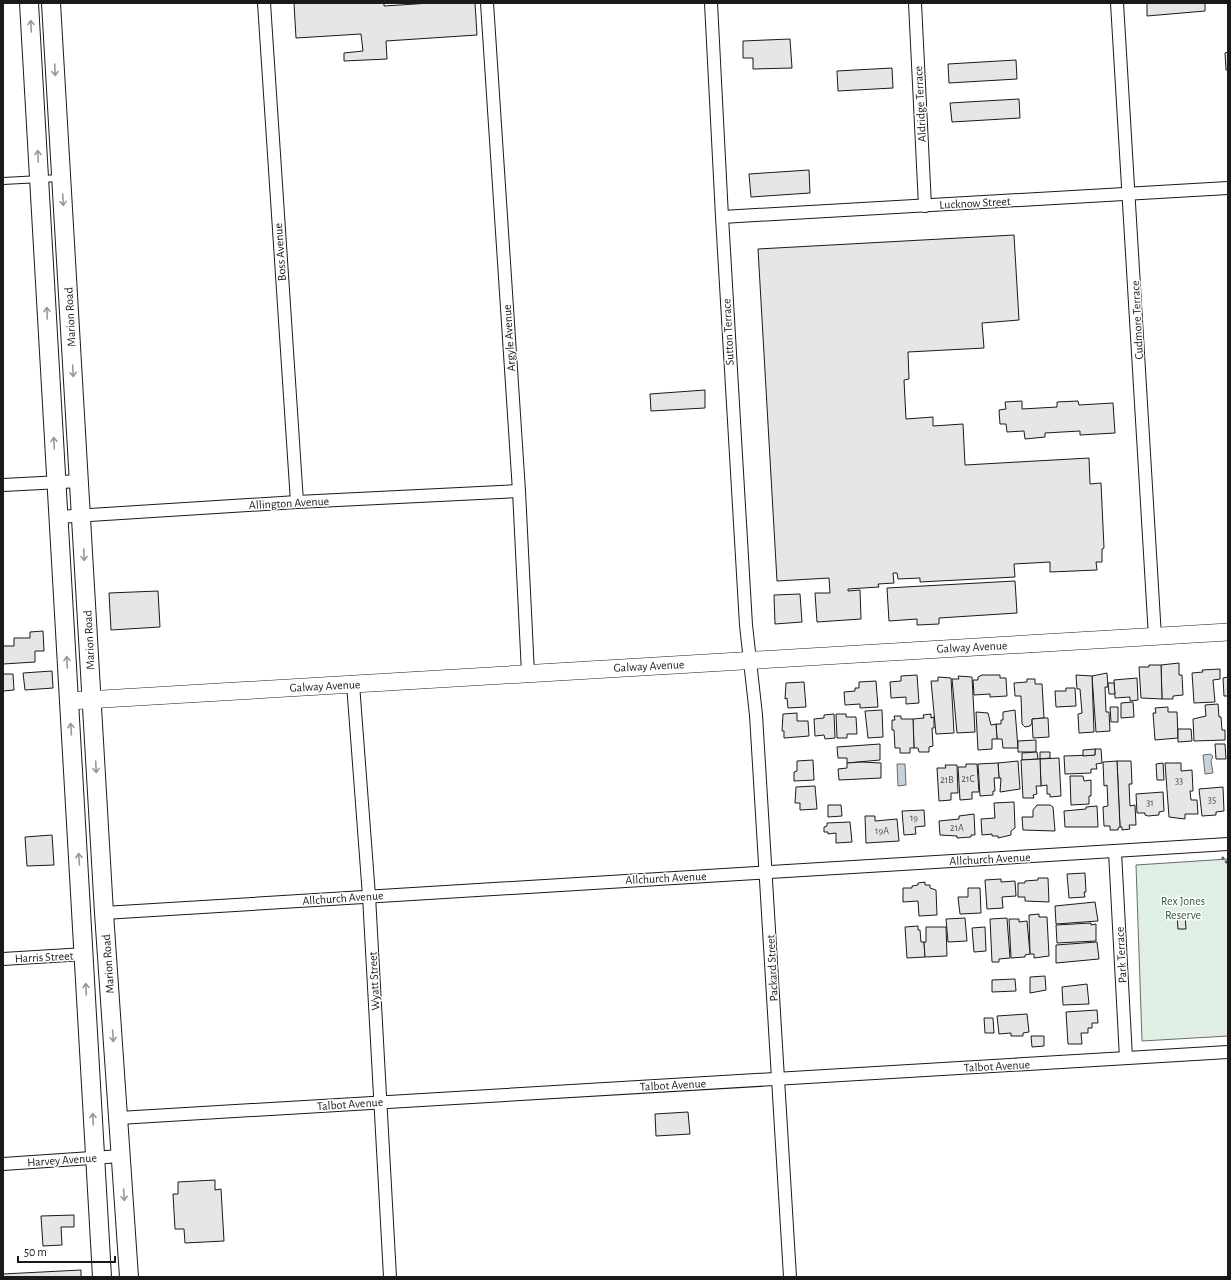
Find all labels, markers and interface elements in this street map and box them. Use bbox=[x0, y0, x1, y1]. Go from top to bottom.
one-way arrow bbox=[27, 20, 34, 33]
one-way arrow bbox=[52, 63, 59, 76]
street label: Aldridge Terrace bbox=[912, 66, 928, 142]
one-way arrow bbox=[34, 150, 41, 163]
one-way arrow bbox=[60, 193, 67, 206]
street label: Lucknow Street bbox=[939, 195, 1011, 211]
street label: Boss Avenue bbox=[272, 223, 288, 281]
street label: Cudmore Terrace bbox=[1129, 280, 1145, 360]
street label: Marion Road bbox=[62, 287, 78, 347]
street label: Sutton Terrace bbox=[720, 298, 736, 366]
street label: Argyle Avenue bbox=[501, 304, 518, 372]
one-way arrow bbox=[43, 307, 50, 320]
one-way arrow bbox=[70, 364, 77, 377]
one-way arrow bbox=[50, 437, 57, 450]
street label: Allington Avenue bbox=[249, 495, 329, 511]
one-way arrow bbox=[81, 548, 88, 561]
street label: Marion Road bbox=[81, 610, 97, 670]
street label: Galway Avenue bbox=[936, 639, 1008, 656]
one-way arrow bbox=[63, 656, 71, 669]
street label: Galway Avenue bbox=[613, 658, 685, 675]
street label: Galway Avenue bbox=[289, 678, 361, 695]
one-way arrow bbox=[67, 723, 74, 736]
one-way arrow bbox=[92, 760, 99, 773]
house number: 21C bbox=[961, 774, 975, 784]
house number: 21B bbox=[940, 775, 954, 785]
house number: 33 bbox=[1175, 776, 1183, 786]
house number: 35 bbox=[1208, 795, 1216, 805]
house number: 31 bbox=[1146, 798, 1154, 808]
house number: 19 bbox=[910, 813, 918, 823]
house number: 21A bbox=[950, 823, 964, 833]
house number: 19A bbox=[875, 826, 889, 836]
street label: Allchurch Avenue bbox=[949, 851, 1031, 867]
one-way arrow bbox=[75, 853, 82, 866]
street label: Allchurch Avenue bbox=[625, 870, 707, 886]
street label: Allchurch Avenue bbox=[302, 889, 384, 907]
park label: Rex Jones Reserve bbox=[1161, 895, 1205, 921]
street label: Park Terrace bbox=[1114, 926, 1128, 984]
street label: Marion Road bbox=[100, 934, 116, 994]
street label: Packard Street bbox=[764, 934, 780, 1002]
street label: Harris Street bbox=[14, 949, 74, 965]
street label: Wyatt Street bbox=[366, 951, 383, 1011]
one-way arrow bbox=[83, 983, 90, 996]
one-way arrow bbox=[110, 1029, 117, 1042]
street label: Talbot Avenue bbox=[964, 1058, 1030, 1074]
street label: Talbot Avenue bbox=[640, 1077, 706, 1093]
street label: Talbot Avenue bbox=[316, 1096, 384, 1112]
one-way arrow bbox=[90, 1113, 97, 1126]
street label: Harvey Avenue bbox=[27, 1152, 97, 1169]
one-way arrow bbox=[120, 1188, 127, 1201]
scale bar bbox=[18, 1238, 115, 1264]
text: 50 m bbox=[24, 1246, 47, 1258]

